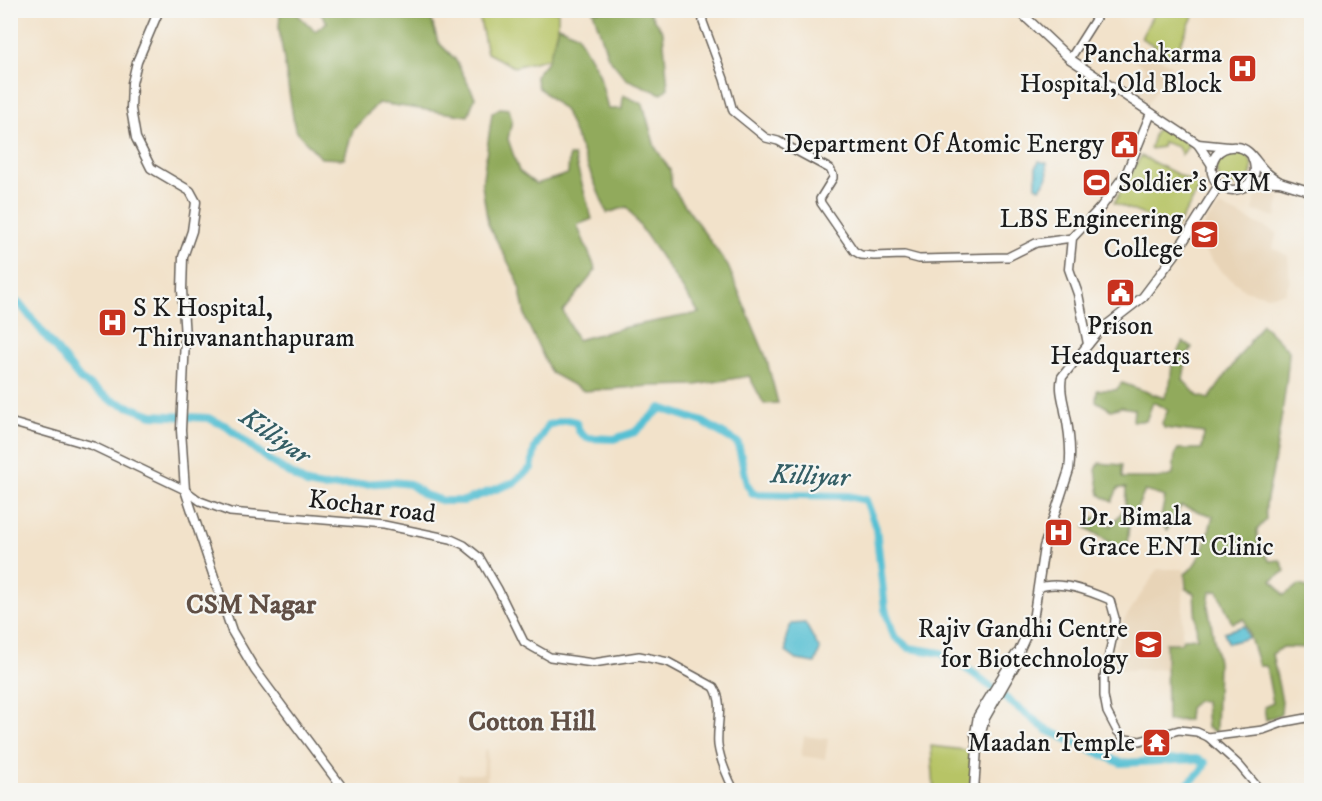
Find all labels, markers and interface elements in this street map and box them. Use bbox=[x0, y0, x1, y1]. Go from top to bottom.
place label: Panchakarma Hospital,Old Block bbox=[1020, 38, 1222, 101]
hospital icon: Panchakarma Hospital,Old Block bbox=[1227, 53, 1259, 85]
place label: Department Of Atomic Energy bbox=[784, 128, 1105, 161]
public building icon: Department Of Atomic Energy bbox=[1109, 128, 1141, 160]
sports icon: Soldier's GYM bbox=[1081, 167, 1113, 199]
place label: Soldier's GYM bbox=[1118, 167, 1271, 200]
place label: LBS Engineering College bbox=[1000, 203, 1183, 266]
school or university icon: LBS Engineering College bbox=[1188, 218, 1220, 250]
public building icon: Prison Headquarters bbox=[1104, 276, 1136, 308]
place label: S K Hospital, Thiruvananthapuram bbox=[133, 292, 355, 355]
hospital icon: S K Hospital, Thiruvananthapuram bbox=[96, 307, 128, 339]
place label: Prison Headquarters bbox=[1050, 310, 1190, 373]
water label: Killiyar bbox=[232, 399, 319, 474]
water label: Killiyar bbox=[769, 457, 853, 495]
street label: Kochar road bbox=[306, 483, 438, 531]
place label: Dr. Bimala Grace ENT Clinic bbox=[1079, 501, 1274, 564]
hospital icon: Dr. Bimala Grace ENT Clinic bbox=[1042, 516, 1074, 548]
district label: CSM Nagar bbox=[186, 588, 317, 622]
place label: Rajiv Gandhi Centre for Biotechnology bbox=[918, 613, 1129, 676]
school or university icon: Rajiv Gandhi Centre for Biotechnology bbox=[1133, 628, 1165, 660]
district label: Cotton Hill bbox=[468, 705, 597, 739]
place label: Maadan Temple bbox=[967, 727, 1135, 760]
temple icon: Maadan Temple bbox=[1140, 727, 1172, 759]

